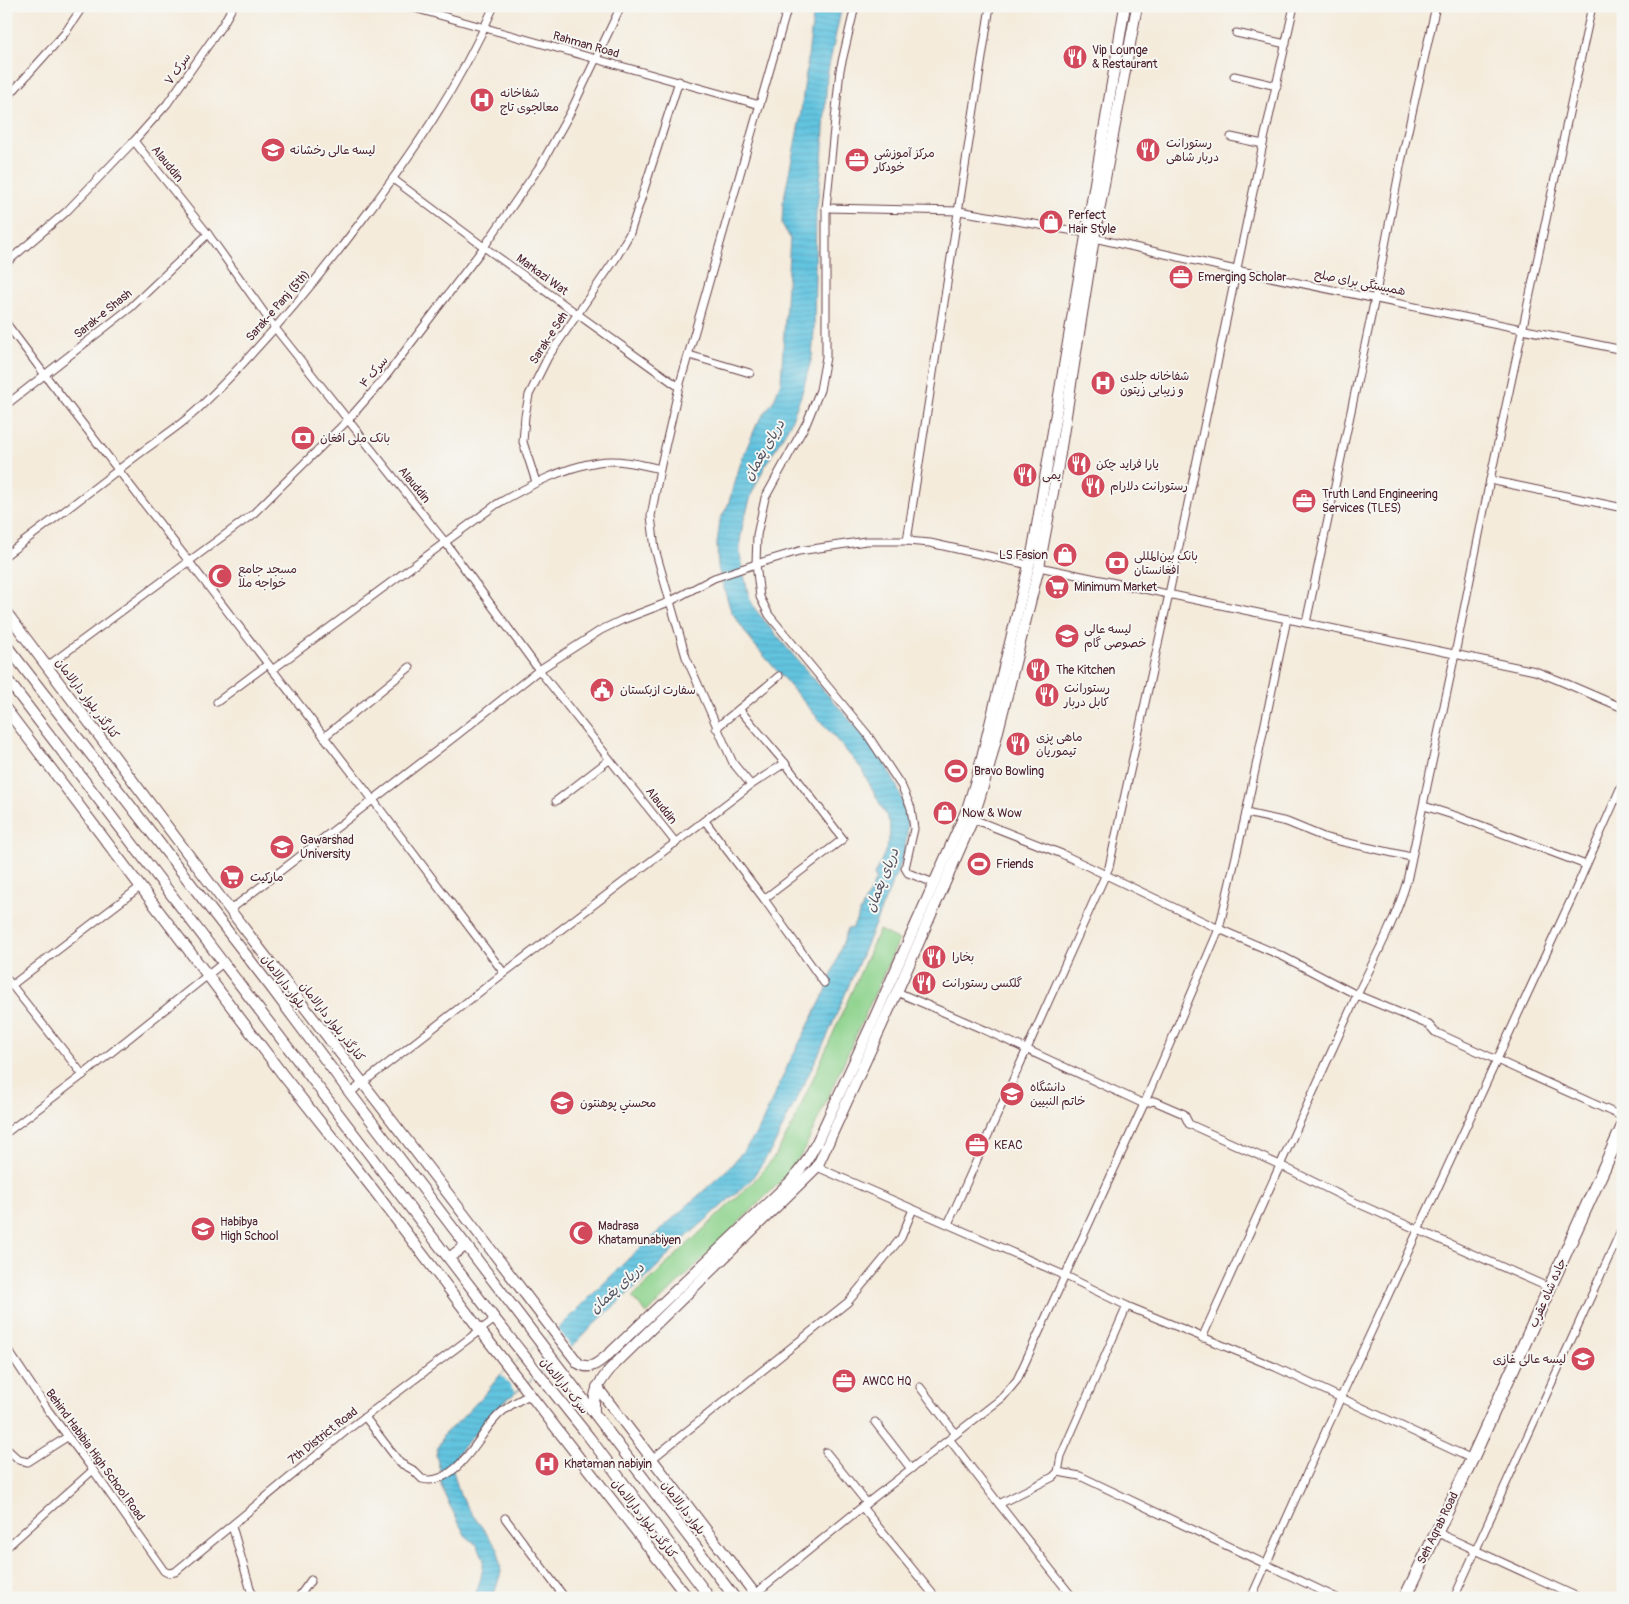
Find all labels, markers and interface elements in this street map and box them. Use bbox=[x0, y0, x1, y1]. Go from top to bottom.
street label: Rahman Road bbox=[551, 28, 621, 62]
place label: Vip Lounge & Restaurant bbox=[1092, 43, 1158, 72]
restaurant icon: Vip Lounge & Restaurant bbox=[1062, 44, 1088, 70]
street label: سرک ۷ bbox=[162, 50, 194, 88]
place label: شفاخانه معالجوی تاج bbox=[500, 86, 559, 116]
hospital icon: شفاخانه معالجوی تاج bbox=[469, 87, 495, 113]
place label: رستورانت دربار شاهی bbox=[1166, 136, 1219, 165]
school or university icon: لیسه عالی رخشانه bbox=[260, 137, 286, 163]
restaurant icon: رستورانت دربار شاهی bbox=[1135, 137, 1161, 163]
street label: Alauddin bbox=[148, 143, 186, 185]
place label: لیسه عالی رخشانه bbox=[290, 143, 375, 158]
place label: مرکز آموزشی خودکار bbox=[873, 146, 935, 175]
office icon: مرکز آموزشی خودکار bbox=[844, 147, 870, 173]
place label: Perfect Hair Style bbox=[1068, 208, 1116, 237]
shop icon: Perfect Hair Style bbox=[1038, 209, 1064, 235]
street label: Markazi Wat bbox=[513, 251, 571, 299]
office icon: Emerging Scholar bbox=[1168, 264, 1194, 290]
street label: Sarak-e Panj (5th) bbox=[243, 267, 313, 345]
street label: همبستگی برای صلح bbox=[1313, 267, 1407, 300]
place label: Emerging Scholar bbox=[1198, 270, 1287, 285]
street label: Sarak-e Shash bbox=[71, 286, 135, 342]
street label: Sarak-e Seh bbox=[526, 309, 572, 367]
street label: سرک ۴ bbox=[357, 353, 391, 391]
place label: شفاخانه جلدی و زیبایی زیتون bbox=[1120, 369, 1189, 398]
hospital icon: شفاخانه جلدی و زیبایی زیتون bbox=[1090, 370, 1116, 396]
water label: دریای پغمان bbox=[740, 416, 789, 484]
bank icon: بانک ملی افغان bbox=[290, 425, 316, 451]
place label: بانک ملی افغان bbox=[320, 431, 390, 446]
restaurant icon: یارا فراید چکن bbox=[1066, 451, 1092, 477]
place label: یارا فراید چکن bbox=[1096, 457, 1159, 472]
restaurant icon: یمی bbox=[1012, 462, 1038, 488]
street label: Alauddin bbox=[395, 464, 433, 506]
place label: یمی bbox=[1042, 468, 1061, 483]
restaurant icon: رستورانت دلارام bbox=[1080, 473, 1106, 499]
place label: رستورانت دلارام bbox=[1110, 479, 1188, 495]
place label: Truth Land Engineering Services (TLES) bbox=[1322, 487, 1438, 516]
office icon: Truth Land Engineering Services (TLES) bbox=[1291, 488, 1317, 514]
shop icon: LS Fasion bbox=[1052, 542, 1078, 568]
place label: LS Fasion bbox=[999, 548, 1048, 563]
place label: بانک بین‌المللی افغانستان bbox=[1134, 549, 1198, 578]
bank icon: بانک بین‌المللی افغانستان bbox=[1104, 550, 1130, 576]
place label: مسجد جامع خواجه ملا bbox=[238, 562, 297, 591]
mosque icon: مسجد جامع خواجه ملا bbox=[207, 563, 233, 589]
supermarket icon: Minimum Market bbox=[1044, 574, 1070, 600]
place label: Minimum Market bbox=[1074, 580, 1157, 595]
place label: لیسه عالی خصوصی گام bbox=[1084, 622, 1147, 652]
school or university icon: لیسه عالی خصوصی گام bbox=[1054, 623, 1080, 649]
street label: کنارگذر بلوار دارالامان bbox=[52, 656, 122, 742]
restaurant icon: The Kitchen bbox=[1025, 657, 1051, 683]
place label: The Kitchen bbox=[1056, 663, 1115, 678]
public building icon: سفارت ازبکستان bbox=[589, 677, 615, 703]
place label: رستورانت کابل دربار bbox=[1063, 681, 1110, 710]
restaurant icon: رستورانت کابل دربار bbox=[1034, 682, 1060, 708]
place label: سفارت ازبکستان bbox=[620, 683, 696, 698]
place label: ماهی پزی تیموریان bbox=[1036, 730, 1083, 759]
restaurant icon: ماهی پزی تیموریان bbox=[1005, 731, 1031, 757]
sports icon: Bravo Bowling bbox=[943, 758, 969, 784]
place label: Bravo Bowling bbox=[974, 764, 1044, 779]
street label: Alauddin bbox=[642, 785, 680, 828]
shop icon: Now & Wow bbox=[932, 800, 958, 826]
place label: Now & Wow bbox=[962, 806, 1022, 821]
place label: Gawarshad University bbox=[300, 833, 354, 862]
school or university icon: Gawarshad University bbox=[269, 834, 295, 860]
water label: دریای پغمان bbox=[861, 845, 904, 915]
sports icon: Friends bbox=[966, 851, 992, 877]
place label: Friends bbox=[996, 857, 1034, 872]
supermarket icon: مارکیت bbox=[219, 864, 245, 890]
place label: مارکیت bbox=[250, 870, 283, 885]
restaurant icon: بخارا bbox=[921, 944, 947, 970]
place label: بخارا bbox=[952, 950, 974, 965]
street label: بلوار دارالامان bbox=[258, 952, 308, 1012]
restaurant icon: گلکسی رستورانت bbox=[911, 970, 937, 996]
place label: گلکسی رستورانت bbox=[942, 976, 1022, 991]
street label: کنارگذر بلوار دارالامان bbox=[296, 979, 368, 1065]
place label: دانشگاه خاتم النبیین bbox=[1030, 1080, 1085, 1110]
school or university icon: دانشگاه خاتم النبیین bbox=[999, 1081, 1025, 1107]
school or university icon: محسني پوهنتون bbox=[549, 1090, 575, 1116]
place label: محسني پوهنتون bbox=[580, 1096, 656, 1114]
office icon: KEAC bbox=[964, 1132, 990, 1158]
place label: KEAC bbox=[994, 1138, 1023, 1153]
place label: Habibya High School bbox=[220, 1215, 279, 1244]
school or university icon: Habibya High School bbox=[190, 1216, 216, 1242]
place label: Madrasa Khatamunabiyen bbox=[598, 1219, 681, 1248]
mosque icon: Madrasa Khatamunabiyen bbox=[568, 1220, 594, 1246]
street label: جاده شاه عقرب bbox=[1526, 1256, 1570, 1330]
water label: دریای پغمان bbox=[586, 1259, 649, 1318]
school or university icon: لیسه عالی غازی bbox=[1570, 1346, 1596, 1372]
place label: لیسه عالی غازی bbox=[1493, 1352, 1566, 1367]
street label: سرک دارالامان bbox=[537, 1355, 591, 1417]
office icon: AWCC HQ bbox=[831, 1368, 857, 1394]
place label: AWCC HQ bbox=[862, 1374, 912, 1389]
street label: Behind Habibia High School Road bbox=[42, 1386, 148, 1524]
street label: 7th District Road bbox=[285, 1404, 361, 1468]
hospital icon: Khataman nabiyin bbox=[534, 1451, 560, 1477]
place label: Khataman nabiyin bbox=[564, 1457, 652, 1472]
street label: کنارگذر بلوار دارالامان bbox=[608, 1476, 680, 1562]
street label: بلوار دارالامان bbox=[658, 1478, 708, 1538]
street label: Seh Aqrab Road bbox=[1414, 1489, 1462, 1566]

